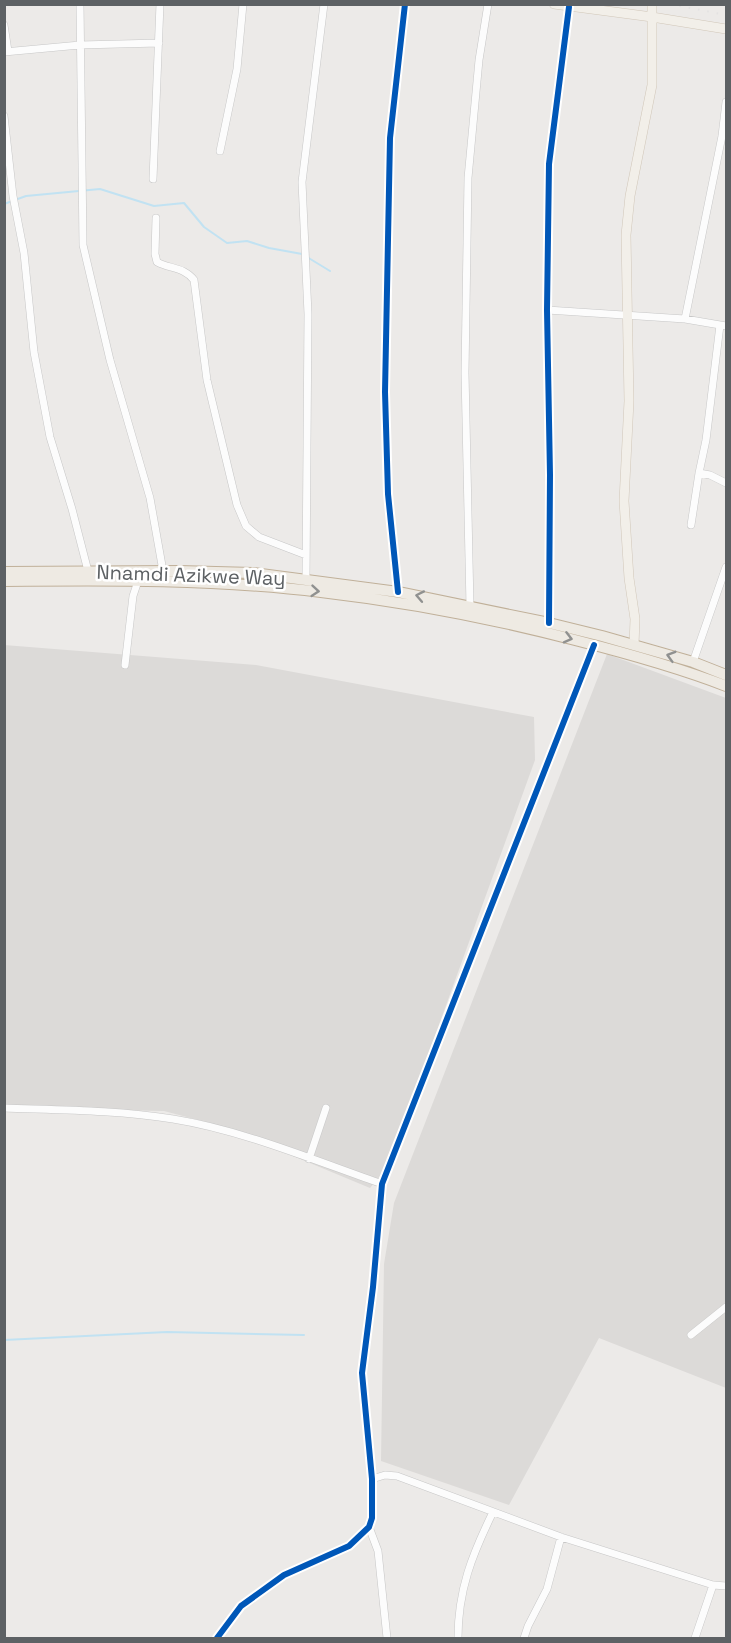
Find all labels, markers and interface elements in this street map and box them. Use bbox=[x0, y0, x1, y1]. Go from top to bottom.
street label: Nnamdi Azikwe Way bbox=[96, 559, 286, 591]
one-way arrow bbox=[310, 584, 319, 597]
one-way arrow bbox=[416, 590, 426, 603]
one-way arrow bbox=[562, 631, 573, 643]
one-way arrow bbox=[666, 651, 677, 663]

